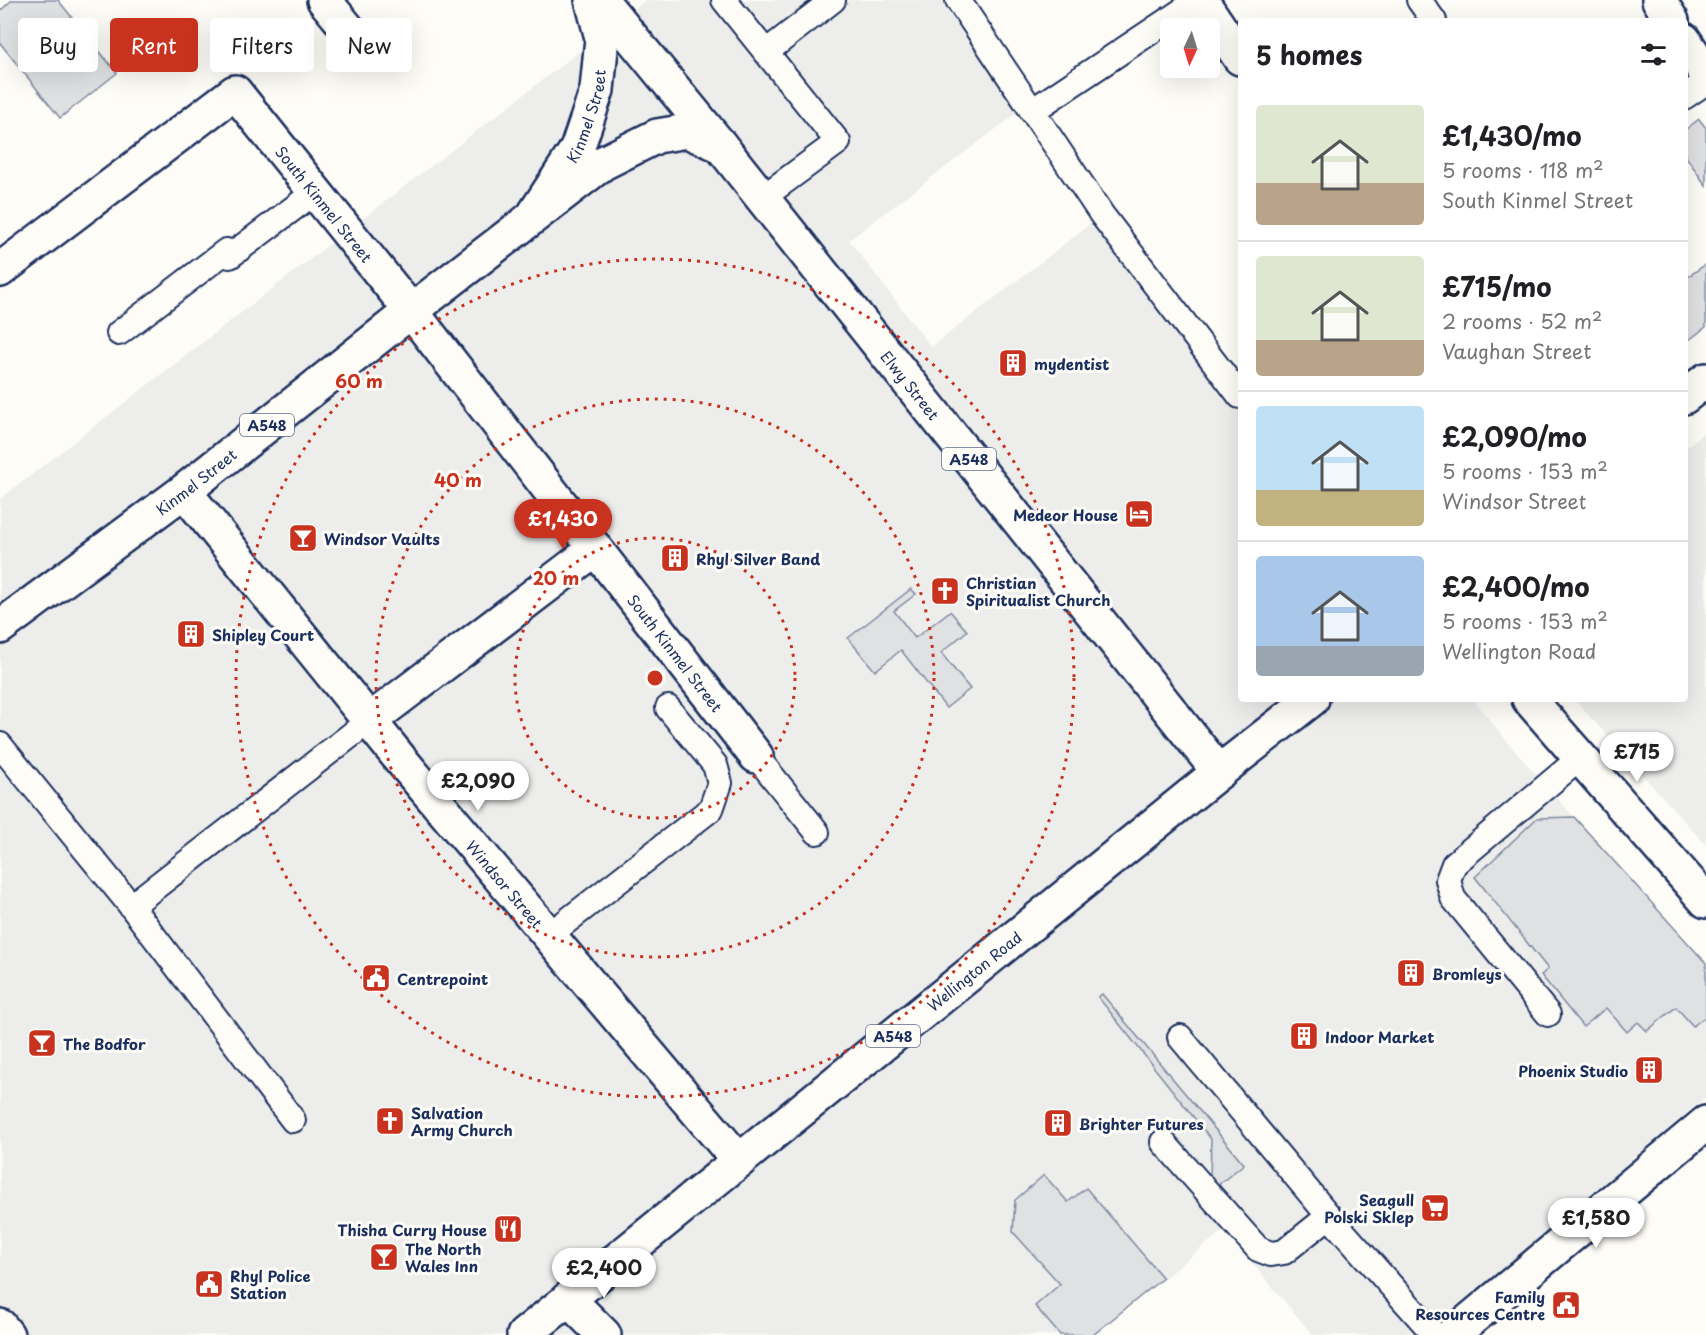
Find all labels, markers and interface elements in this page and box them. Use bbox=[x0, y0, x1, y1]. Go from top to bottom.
chip: Buy bbox=[18, 18, 98, 72]
chip: Rent bbox=[110, 18, 198, 72]
chip: Filters bbox=[210, 18, 314, 72]
chip: New bbox=[326, 18, 412, 72]
north arrow bbox=[1160, 18, 1220, 78]
map controls bbox=[1160, 18, 1220, 78]
text: 5 homes bbox=[1256, 35, 1362, 74]
icon: filters bbox=[1637, 38, 1670, 71]
street label: Kinmel Street bbox=[560, 68, 610, 167]
text: £1,430/mo bbox=[1442, 116, 1582, 155]
icon: home bbox=[1304, 129, 1376, 201]
street label: South Kinmel Street bbox=[271, 140, 379, 267]
text: 5 rooms · 118 m² bbox=[1442, 155, 1604, 185]
text: South Kinmel Street bbox=[1442, 185, 1633, 215]
text: £715/mo bbox=[1442, 267, 1552, 306]
icon: home bbox=[1304, 280, 1376, 352]
text: 2 rooms · 52 m² bbox=[1442, 306, 1602, 336]
text: Vaughan Street bbox=[1442, 336, 1591, 366]
street label: Elwy Street bbox=[876, 345, 946, 424]
building icon: mydentist bbox=[997, 347, 1029, 379]
place label: mydentist bbox=[1034, 352, 1109, 375]
text: 60 m bbox=[335, 367, 383, 394]
road number: A548 bbox=[240, 414, 294, 436]
text: £2,090/mo bbox=[1442, 417, 1587, 456]
icon: home bbox=[1304, 430, 1376, 502]
street label: Kinmel Street bbox=[150, 442, 241, 520]
road number: A548 bbox=[942, 448, 996, 470]
text: 5 rooms · 153 m² bbox=[1442, 456, 1608, 486]
text: 40 m bbox=[434, 466, 482, 493]
text: Windsor Street bbox=[1442, 486, 1586, 516]
hotel icon: Medeor House bbox=[1123, 498, 1155, 530]
pin: £1,430 bbox=[514, 499, 612, 550]
text: £1,430 bbox=[528, 503, 598, 533]
place label: Medeor House bbox=[1013, 503, 1118, 526]
bar icon: Windsor Vaults bbox=[287, 522, 319, 554]
place label: Windsor Vaults bbox=[324, 527, 440, 550]
building icon: Rhyl Silver Band bbox=[659, 542, 691, 574]
place label: Rhyl Silver Band bbox=[696, 547, 820, 570]
text: 20 m bbox=[533, 564, 579, 591]
text: £2,400/mo bbox=[1442, 567, 1590, 606]
place label: Christian Spiritualist Church bbox=[966, 571, 1110, 611]
church icon: Christian Spiritualist Church bbox=[929, 575, 961, 607]
icon: home bbox=[1304, 580, 1376, 652]
street label: South Kinmel Street bbox=[623, 589, 729, 716]
text: 5 rooms · 153 m² bbox=[1442, 606, 1608, 636]
building icon: Shipley Court bbox=[175, 618, 207, 650]
place label: Shipley Court bbox=[212, 623, 314, 646]
text: Wellington Road bbox=[1442, 636, 1596, 666]
centre of rings bbox=[645, 668, 665, 688]
pin: £715 bbox=[1601, 732, 1673, 783]
text: £715 bbox=[1614, 736, 1660, 766]
pin: £2,090 bbox=[429, 761, 527, 812]
text: £2,090 bbox=[441, 765, 515, 795]
street label: Windsor Street bbox=[461, 835, 549, 933]
street label: Wellington Road bbox=[922, 925, 1026, 1016]
building icon: Bromleys bbox=[1395, 957, 1427, 989]
public building icon: Centrepoint bbox=[360, 962, 392, 994]
place label: Bromleys bbox=[1432, 962, 1502, 985]
place label: Centrepoint bbox=[397, 967, 488, 990]
building icon: Indoor Market bbox=[1288, 1020, 1320, 1052]
road number: A548 bbox=[866, 1025, 920, 1047]
place label: Indoor Market bbox=[1325, 1025, 1434, 1048]
bar icon: The Bodfor bbox=[26, 1027, 58, 1059]
place label: The Bodfor bbox=[63, 1032, 146, 1055]
building icon: Phoenix Studio bbox=[1633, 1054, 1665, 1086]
place label: Phoenix Studio bbox=[1518, 1059, 1628, 1082]
place label: Salvation Army Church bbox=[411, 1101, 513, 1141]
church icon: Salvation Army Church bbox=[374, 1105, 406, 1137]
building icon: Brighter Futures bbox=[1042, 1107, 1074, 1139]
place label: Brighter Futures bbox=[1079, 1112, 1204, 1135]
place label: Seagull Polski Sklep bbox=[1324, 1188, 1414, 1228]
supermarket icon: Seagull Polski Sklep bbox=[1419, 1192, 1451, 1224]
pin: £1,580 bbox=[1547, 1198, 1645, 1249]
text: £1,580 bbox=[1562, 1202, 1630, 1232]
restaurant icon: Thisha Curry House bbox=[492, 1213, 524, 1245]
place label: Thisha Curry House bbox=[338, 1218, 487, 1241]
place label: The North Wales Inn bbox=[405, 1237, 482, 1277]
bar icon: The North Wales Inn bbox=[368, 1241, 400, 1273]
pin: £2,400 bbox=[555, 1248, 653, 1299]
text: £2,400 bbox=[566, 1252, 642, 1282]
place label: Rhyl Police Station bbox=[230, 1264, 311, 1304]
public building icon: Rhyl Police Station bbox=[193, 1268, 225, 1300]
place label: Family Resources Centre bbox=[1415, 1285, 1545, 1325]
public building icon: Family Resources Centre bbox=[1550, 1289, 1582, 1321]

